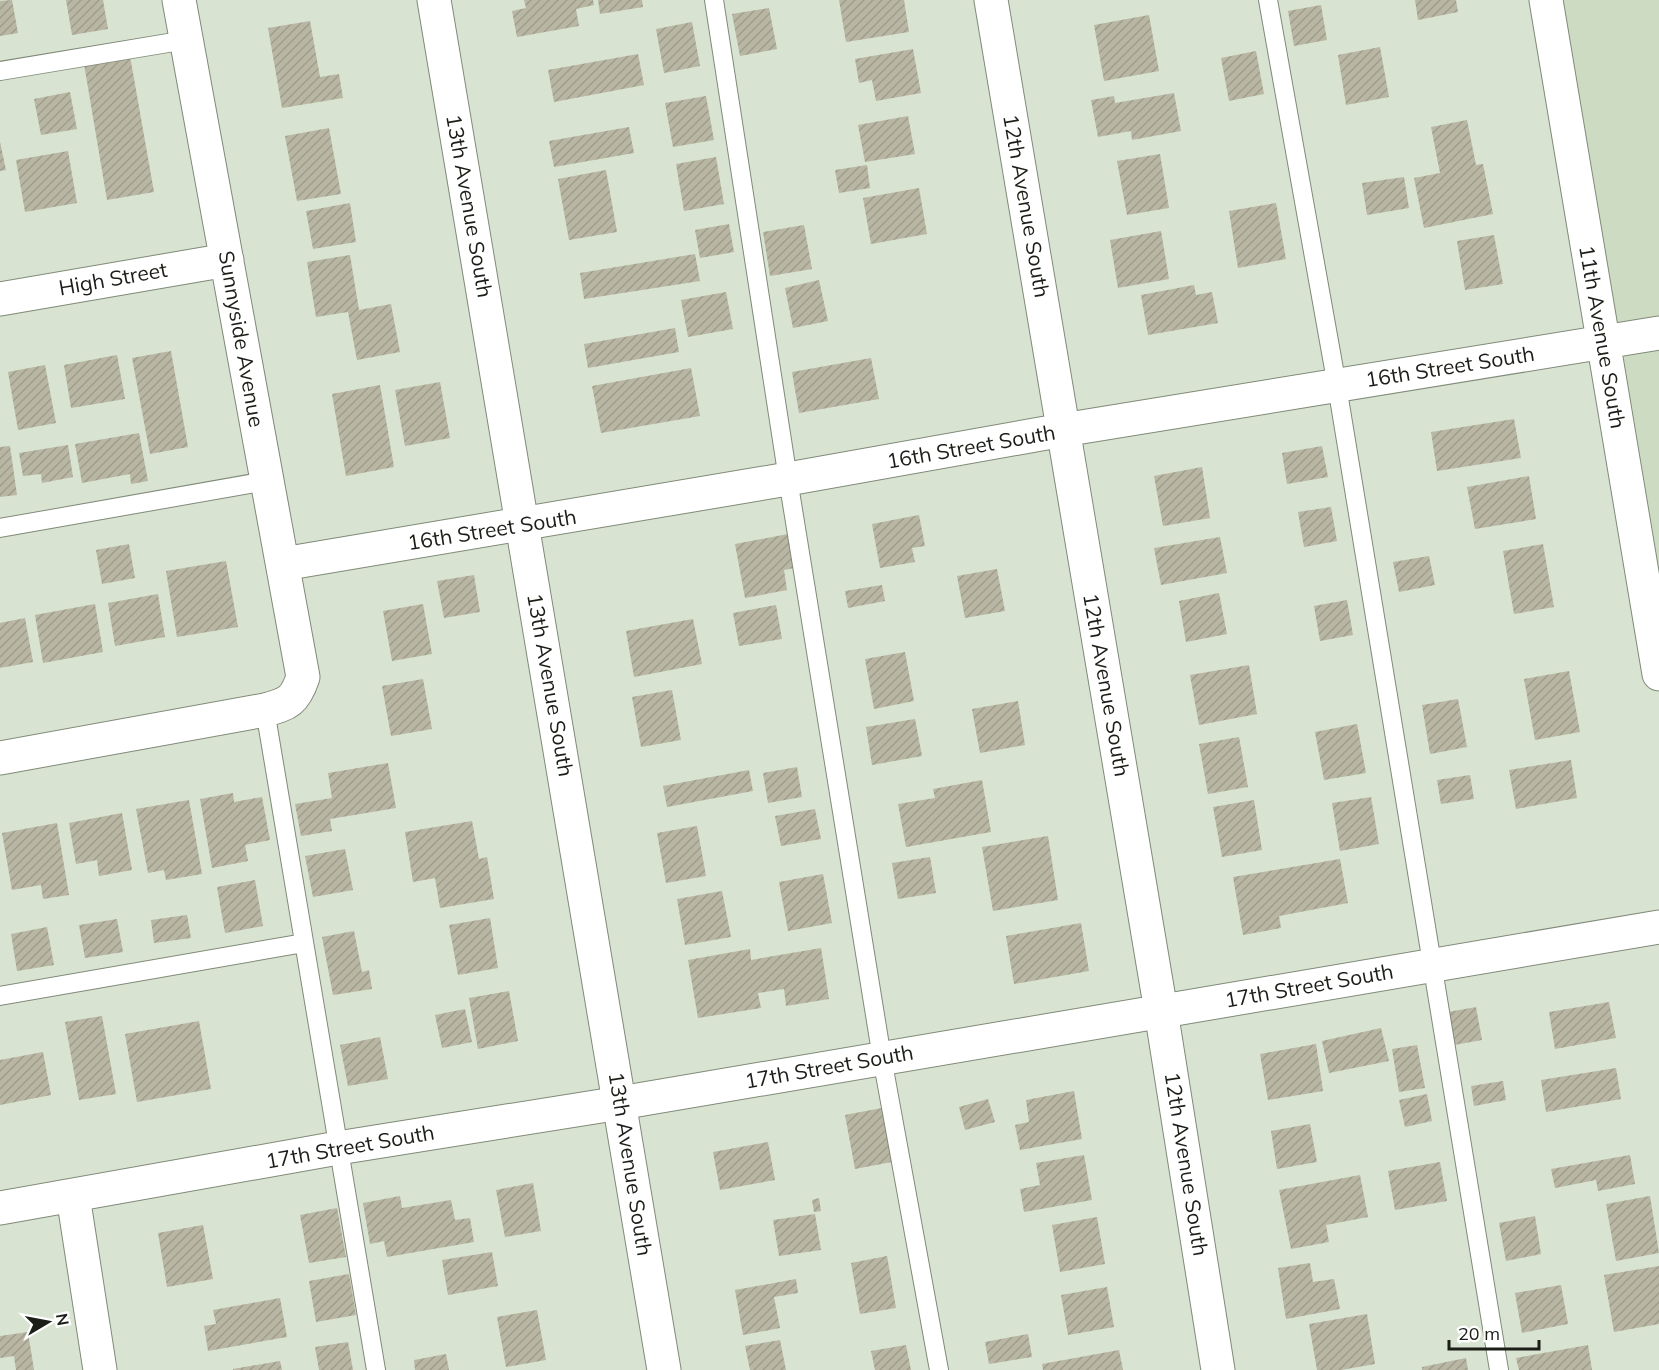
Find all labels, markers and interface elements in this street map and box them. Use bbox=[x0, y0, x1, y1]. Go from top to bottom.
street label: 13th Avenue South bbox=[441, 112, 499, 300]
street label: 12th Avenue South bbox=[998, 112, 1056, 300]
street label: 11th Avenue South bbox=[1574, 243, 1632, 431]
street label: Sunnyside Avenue bbox=[214, 249, 270, 429]
street label: High Street bbox=[57, 256, 169, 300]
street label: 16th Street South bbox=[1363, 340, 1536, 392]
street label: 16th Street South bbox=[884, 418, 1057, 474]
street label: 16th Street South bbox=[405, 503, 578, 555]
street label: 13th Avenue South bbox=[522, 591, 580, 779]
street label: 12th Avenue South bbox=[1078, 591, 1136, 779]
street label: 17th Street South bbox=[1222, 957, 1395, 1013]
street label: 17th Street South bbox=[742, 1038, 915, 1094]
street label: 13th Avenue South bbox=[604, 1070, 658, 1258]
street label: 12th Avenue South bbox=[1160, 1070, 1214, 1258]
street label: 17th Street South bbox=[263, 1118, 436, 1174]
north arrow bbox=[18, 1292, 78, 1352]
text: N bbox=[52, 1312, 74, 1327]
scale bar bbox=[1449, 1313, 1539, 1351]
text: 20 m bbox=[1458, 1322, 1500, 1345]

